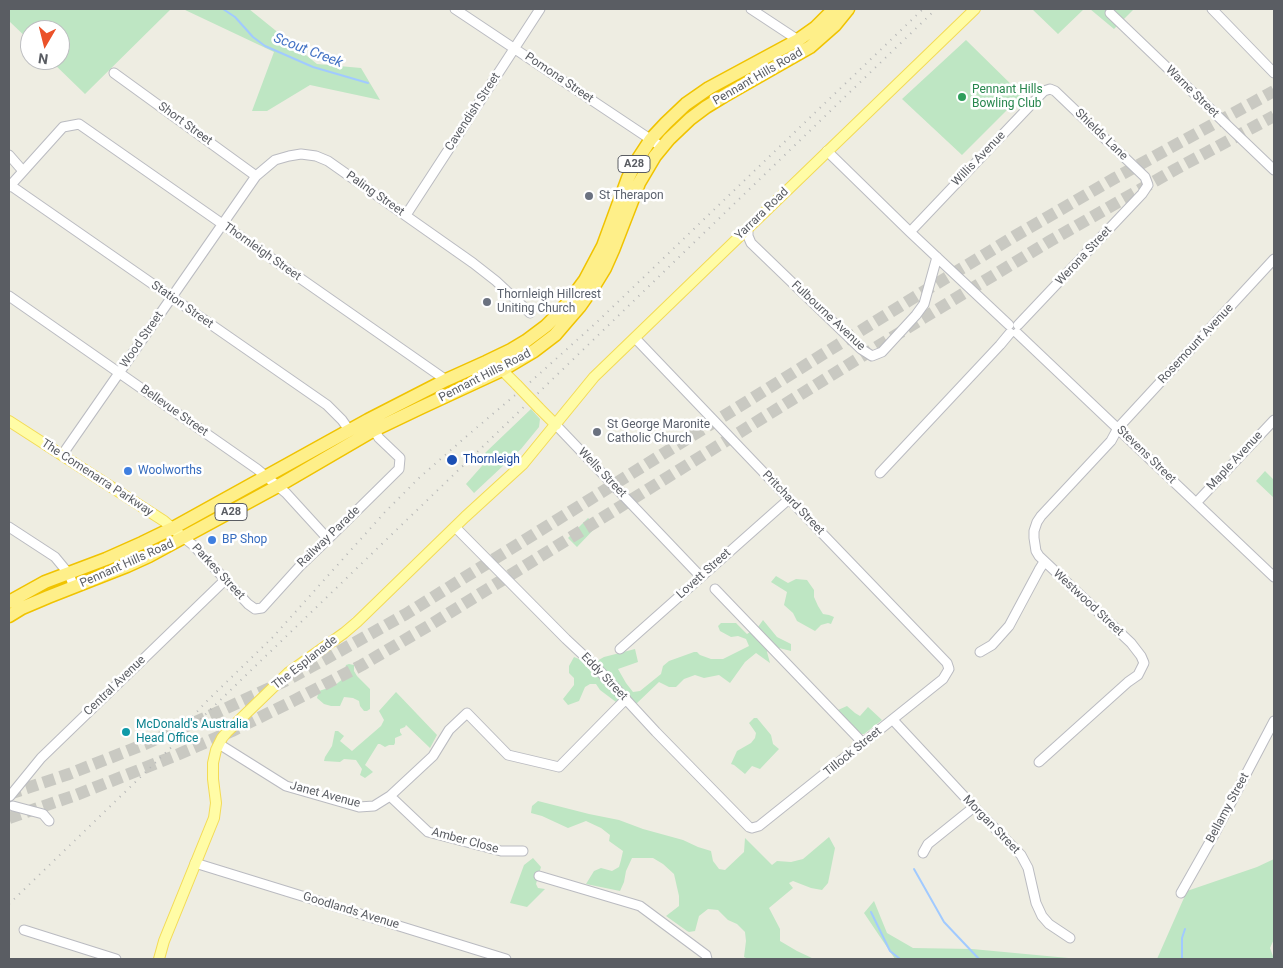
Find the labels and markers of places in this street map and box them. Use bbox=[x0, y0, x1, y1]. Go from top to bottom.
place label: Pennant Hills Bowling Club bbox=[972, 83, 1043, 111]
marker: Pennant Hills Bowling Club bbox=[956, 91, 968, 103]
place label: St Therapon bbox=[599, 189, 664, 203]
marker: St Therapon bbox=[583, 190, 595, 202]
place label: Thornleigh Hillcrest Uniting Church bbox=[497, 288, 601, 316]
marker: Thornleigh Hillcrest Uniting Church bbox=[481, 296, 493, 308]
place label: St George Maronite Catholic Church bbox=[607, 418, 710, 446]
marker: St George Maronite Catholic Church bbox=[591, 426, 603, 438]
marker: Thornleigh bbox=[445, 453, 459, 467]
place label: Thornleigh bbox=[463, 453, 520, 467]
place label: Woolworths bbox=[138, 464, 202, 478]
marker: Woolworths bbox=[122, 465, 134, 477]
place label: BP Shop bbox=[222, 533, 267, 547]
marker: BP Shop bbox=[206, 534, 218, 546]
place label: McDonald's Australia Head Office bbox=[136, 718, 248, 746]
marker: McDonald's Australia Head Office bbox=[120, 726, 132, 738]

